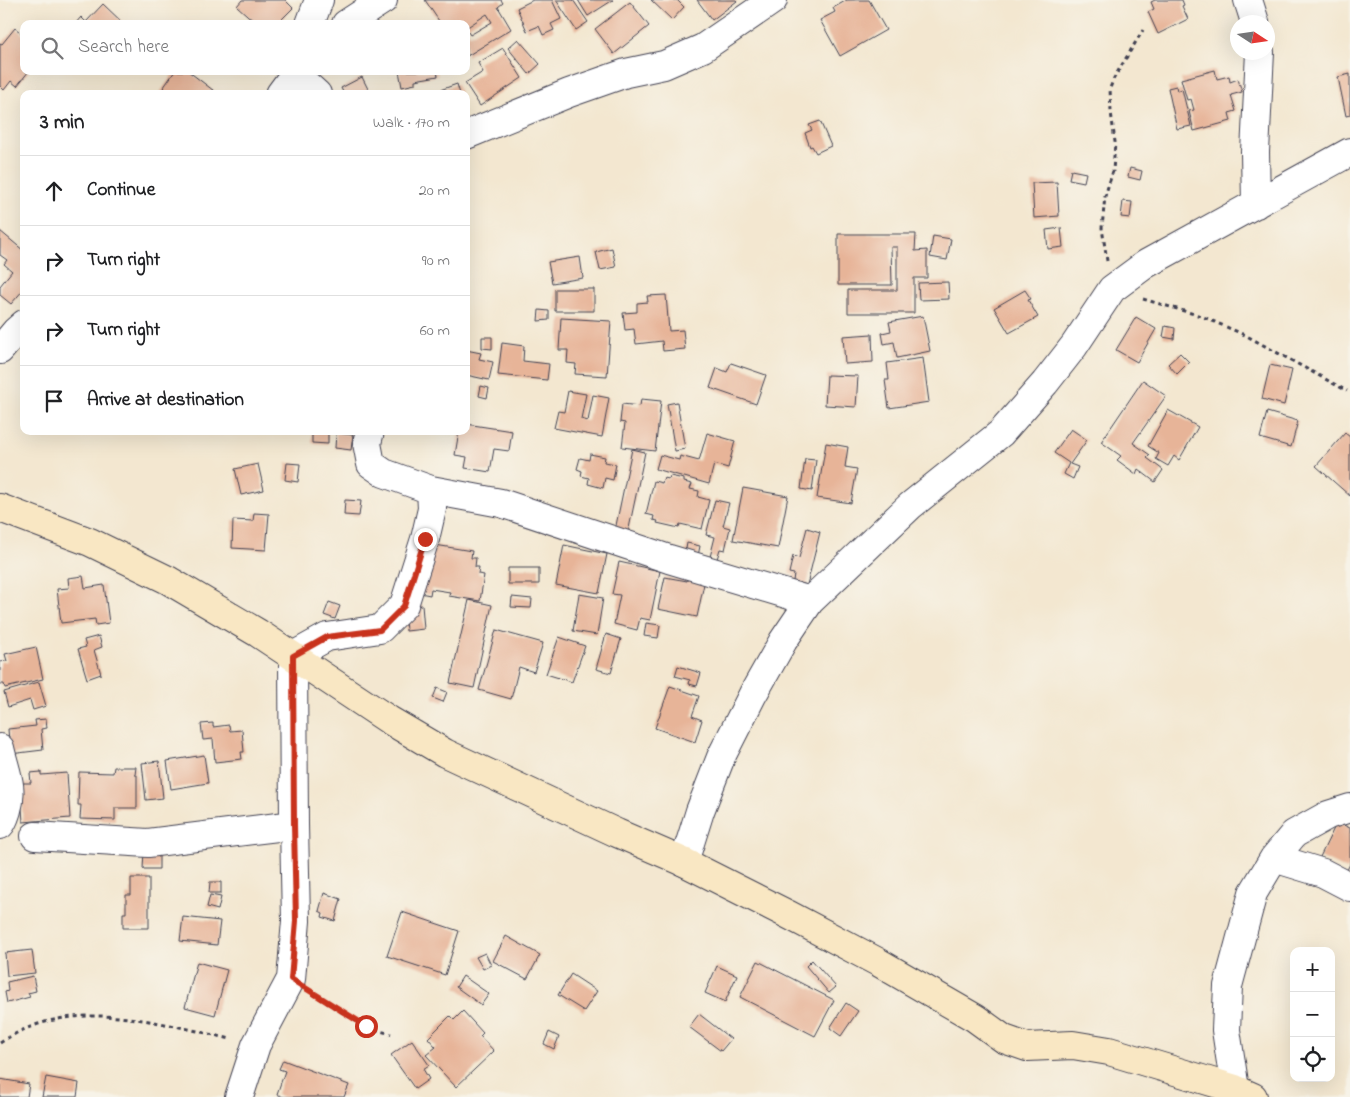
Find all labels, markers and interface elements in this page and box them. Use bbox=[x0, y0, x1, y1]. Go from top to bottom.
north arrow bbox=[1230, 15, 1275, 60]
search box bbox=[20, 20, 470, 75]
icon: search bbox=[38, 34, 66, 62]
text: Search here bbox=[78, 34, 169, 61]
text: 3 min bbox=[40, 108, 84, 138]
text: Walk · 170 m bbox=[373, 111, 450, 135]
icon: ahead bbox=[40, 177, 68, 205]
text: Continue bbox=[87, 177, 155, 204]
text: 20 m bbox=[419, 179, 450, 203]
icon: right bbox=[40, 247, 68, 275]
text: Turn right bbox=[87, 247, 160, 274]
text: 90 m bbox=[422, 249, 450, 273]
icon: right bbox=[40, 317, 68, 345]
text: Turn right bbox=[87, 317, 160, 344]
text: 60 m bbox=[420, 319, 450, 343]
icon: arrive bbox=[40, 387, 68, 415]
text: Arrive at destination bbox=[87, 387, 244, 414]
route end bbox=[414, 528, 437, 551]
map controls bbox=[1290, 947, 1335, 1082]
button: + bbox=[1290, 947, 1335, 992]
button: − bbox=[1290, 992, 1335, 1037]
route start bbox=[355, 1015, 378, 1038]
button: locate bbox=[1290, 1037, 1335, 1082]

